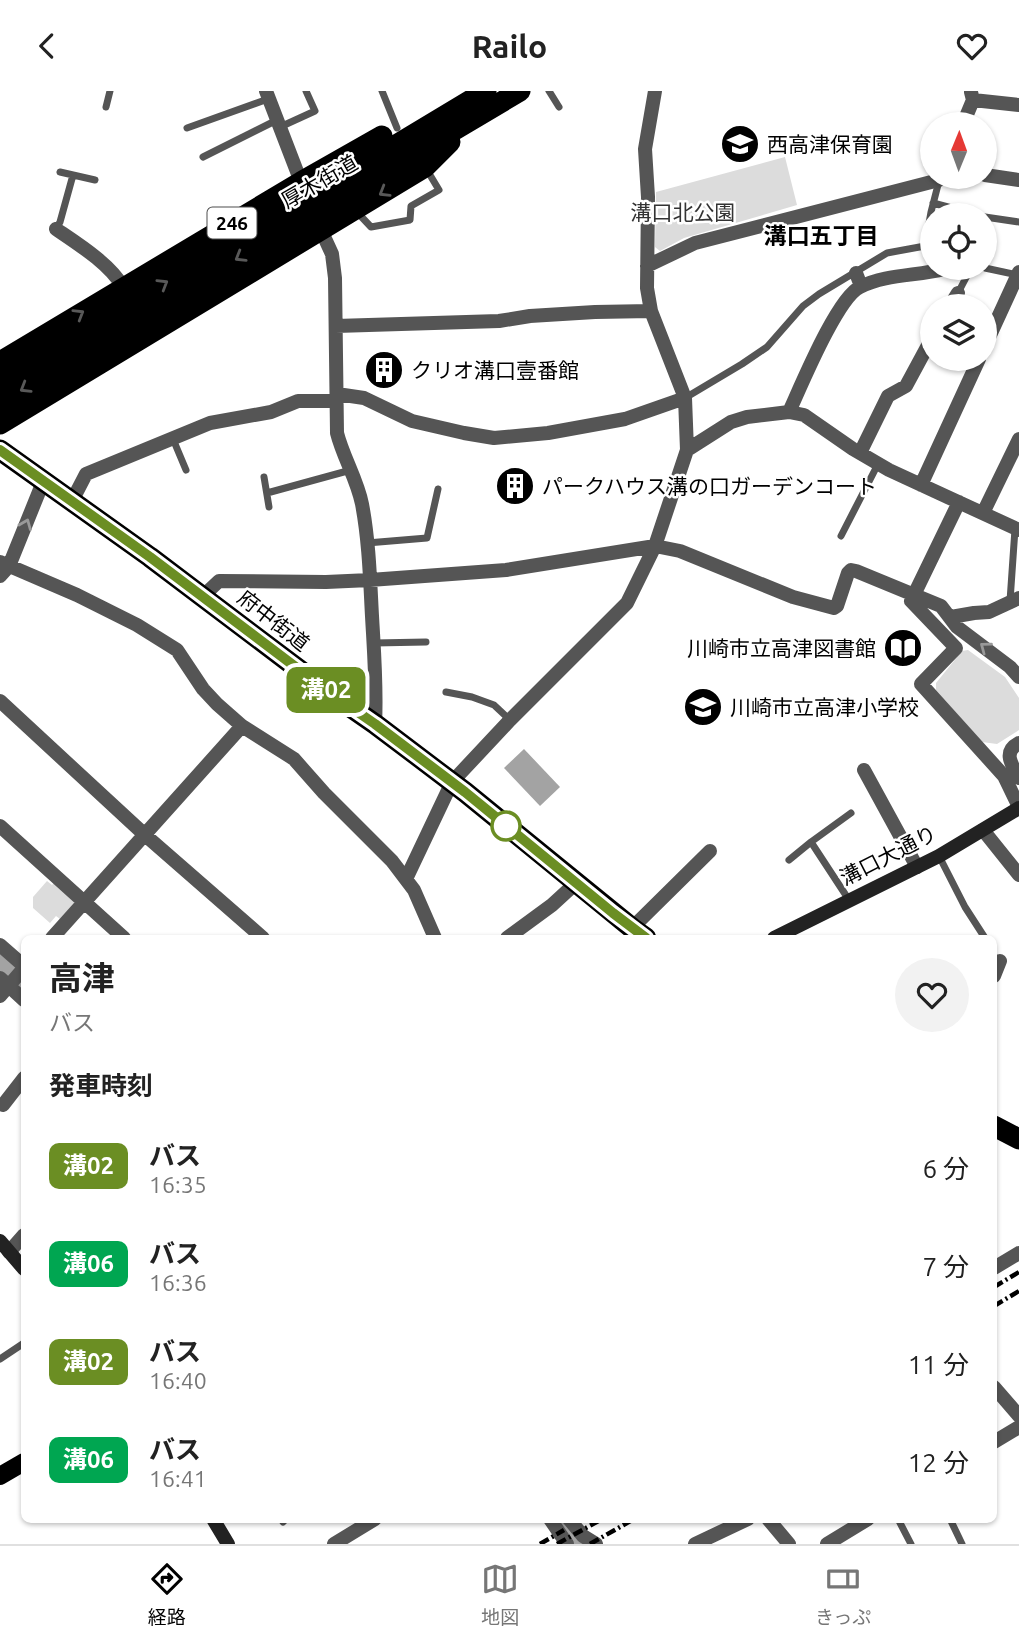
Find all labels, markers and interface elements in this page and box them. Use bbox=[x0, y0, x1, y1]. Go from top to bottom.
icon: back bbox=[28, 27, 66, 65]
icon: heart bbox=[953, 27, 991, 65]
text: Railo bbox=[472, 28, 547, 64]
north arrow bbox=[920, 112, 998, 189]
map controls bbox=[920, 112, 997, 371]
school or university icon: 西高津保育園 bbox=[719, 123, 761, 165]
place label: 西高津保育園 bbox=[767, 132, 893, 156]
street label: 厚木街道 bbox=[277, 150, 361, 212]
one-way arrow bbox=[378, 184, 391, 197]
park label: 溝口北公園 bbox=[631, 200, 736, 224]
button: locate bbox=[920, 203, 997, 280]
road number: 246 bbox=[208, 207, 256, 239]
district label: 溝口五丁目 bbox=[764, 223, 879, 248]
one-way arrow bbox=[235, 249, 248, 262]
one-way arrow bbox=[156, 280, 169, 293]
button: layers bbox=[920, 294, 997, 371]
one-way arrow bbox=[72, 309, 85, 322]
building icon: クリオ溝口壹番館 bbox=[363, 349, 405, 391]
place label: クリオ溝口壹番館 bbox=[411, 358, 579, 382]
one-way arrow bbox=[19, 380, 32, 393]
building icon: パークハウス溝の口ガーデンコート bbox=[494, 465, 536, 507]
place label: パークハウス溝の口ガーデンコート bbox=[542, 474, 877, 498]
one-way arrow bbox=[18, 518, 32, 530]
street label: 府中街道 bbox=[234, 585, 314, 655]
library icon: 川崎市立高津図書館 bbox=[882, 627, 924, 669]
place label: 川崎市立高津図書館 bbox=[687, 636, 876, 660]
one-way arrow bbox=[980, 643, 992, 655]
line badge: 溝02 bbox=[286, 667, 366, 713]
text: 溝02 bbox=[300, 676, 352, 703]
school or university icon: 川崎市立高津小学校 bbox=[682, 686, 724, 728]
place label: 川崎市立高津小学校 bbox=[730, 695, 919, 719]
unlabelled marker bbox=[491, 811, 521, 841]
street label: 溝口大通り bbox=[836, 820, 940, 890]
button: heart bbox=[895, 958, 969, 1032]
text: 高津 bbox=[49, 959, 115, 996]
text: バス bbox=[49, 1010, 95, 1035]
text: 発車時刻 bbox=[49, 1071, 153, 1100]
text: バス bbox=[149, 1141, 201, 1170]
text: 溝02 bbox=[63, 1152, 114, 1179]
text: 6 分 bbox=[922, 1154, 969, 1183]
text: 16:35 bbox=[149, 1172, 207, 1197]
text: バス bbox=[149, 1239, 201, 1268]
text: 溝06 bbox=[63, 1250, 114, 1277]
text: 7 分 bbox=[922, 1252, 969, 1281]
text: 16:36 bbox=[149, 1270, 207, 1295]
text: バス bbox=[149, 1337, 201, 1366]
text: 溝02 bbox=[63, 1348, 114, 1375]
text: 11 分 bbox=[908, 1350, 969, 1379]
text: 16:40 bbox=[149, 1368, 207, 1393]
text: バス bbox=[149, 1435, 201, 1464]
text: 溝06 bbox=[63, 1446, 114, 1473]
text: 12 分 bbox=[908, 1448, 969, 1477]
text: 16:41 bbox=[149, 1466, 207, 1491]
tab: 経路 bbox=[148, 1560, 186, 1629]
tab: 地図 bbox=[481, 1560, 519, 1629]
tab: きっぷ bbox=[815, 1560, 871, 1629]

